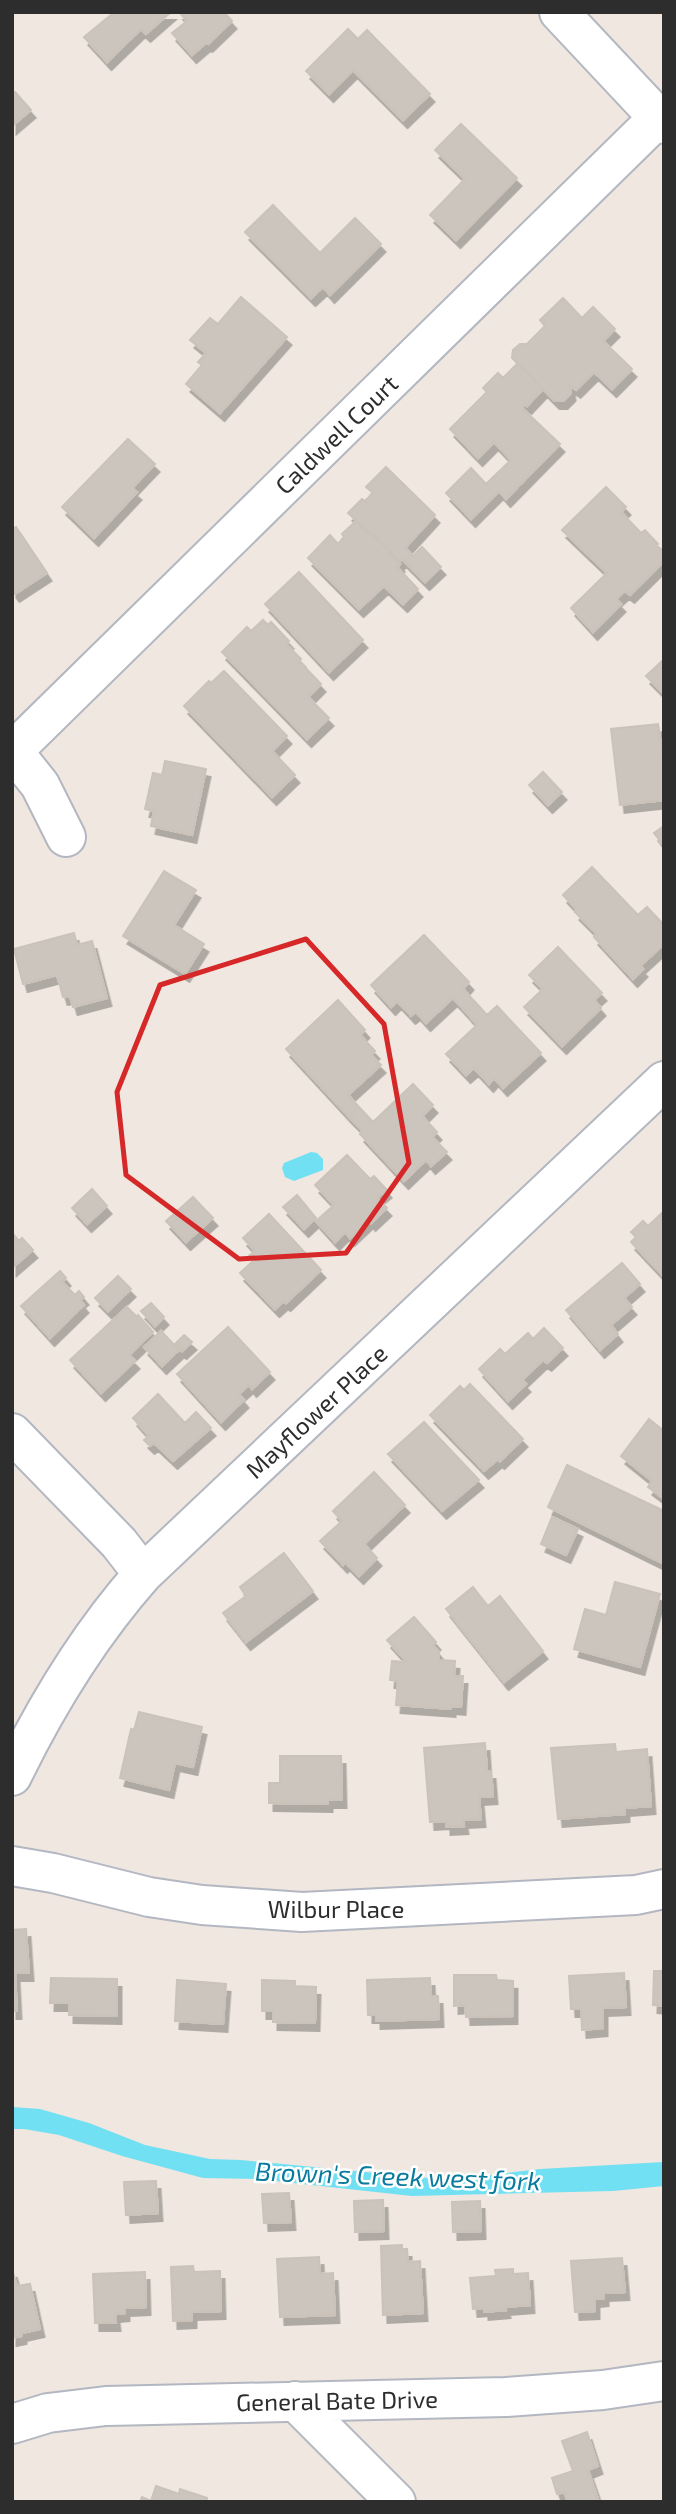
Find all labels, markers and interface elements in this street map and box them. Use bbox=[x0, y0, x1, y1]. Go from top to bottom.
street label: Caldwell Court bbox=[269, 368, 403, 500]
street label: Mayflower Place bbox=[239, 1338, 393, 1484]
street label: Wilbur Place bbox=[268, 1894, 404, 1923]
water label: Brown's Creek west fork bbox=[254, 2155, 542, 2195]
street label: General Bate Drive bbox=[236, 2384, 438, 2416]

